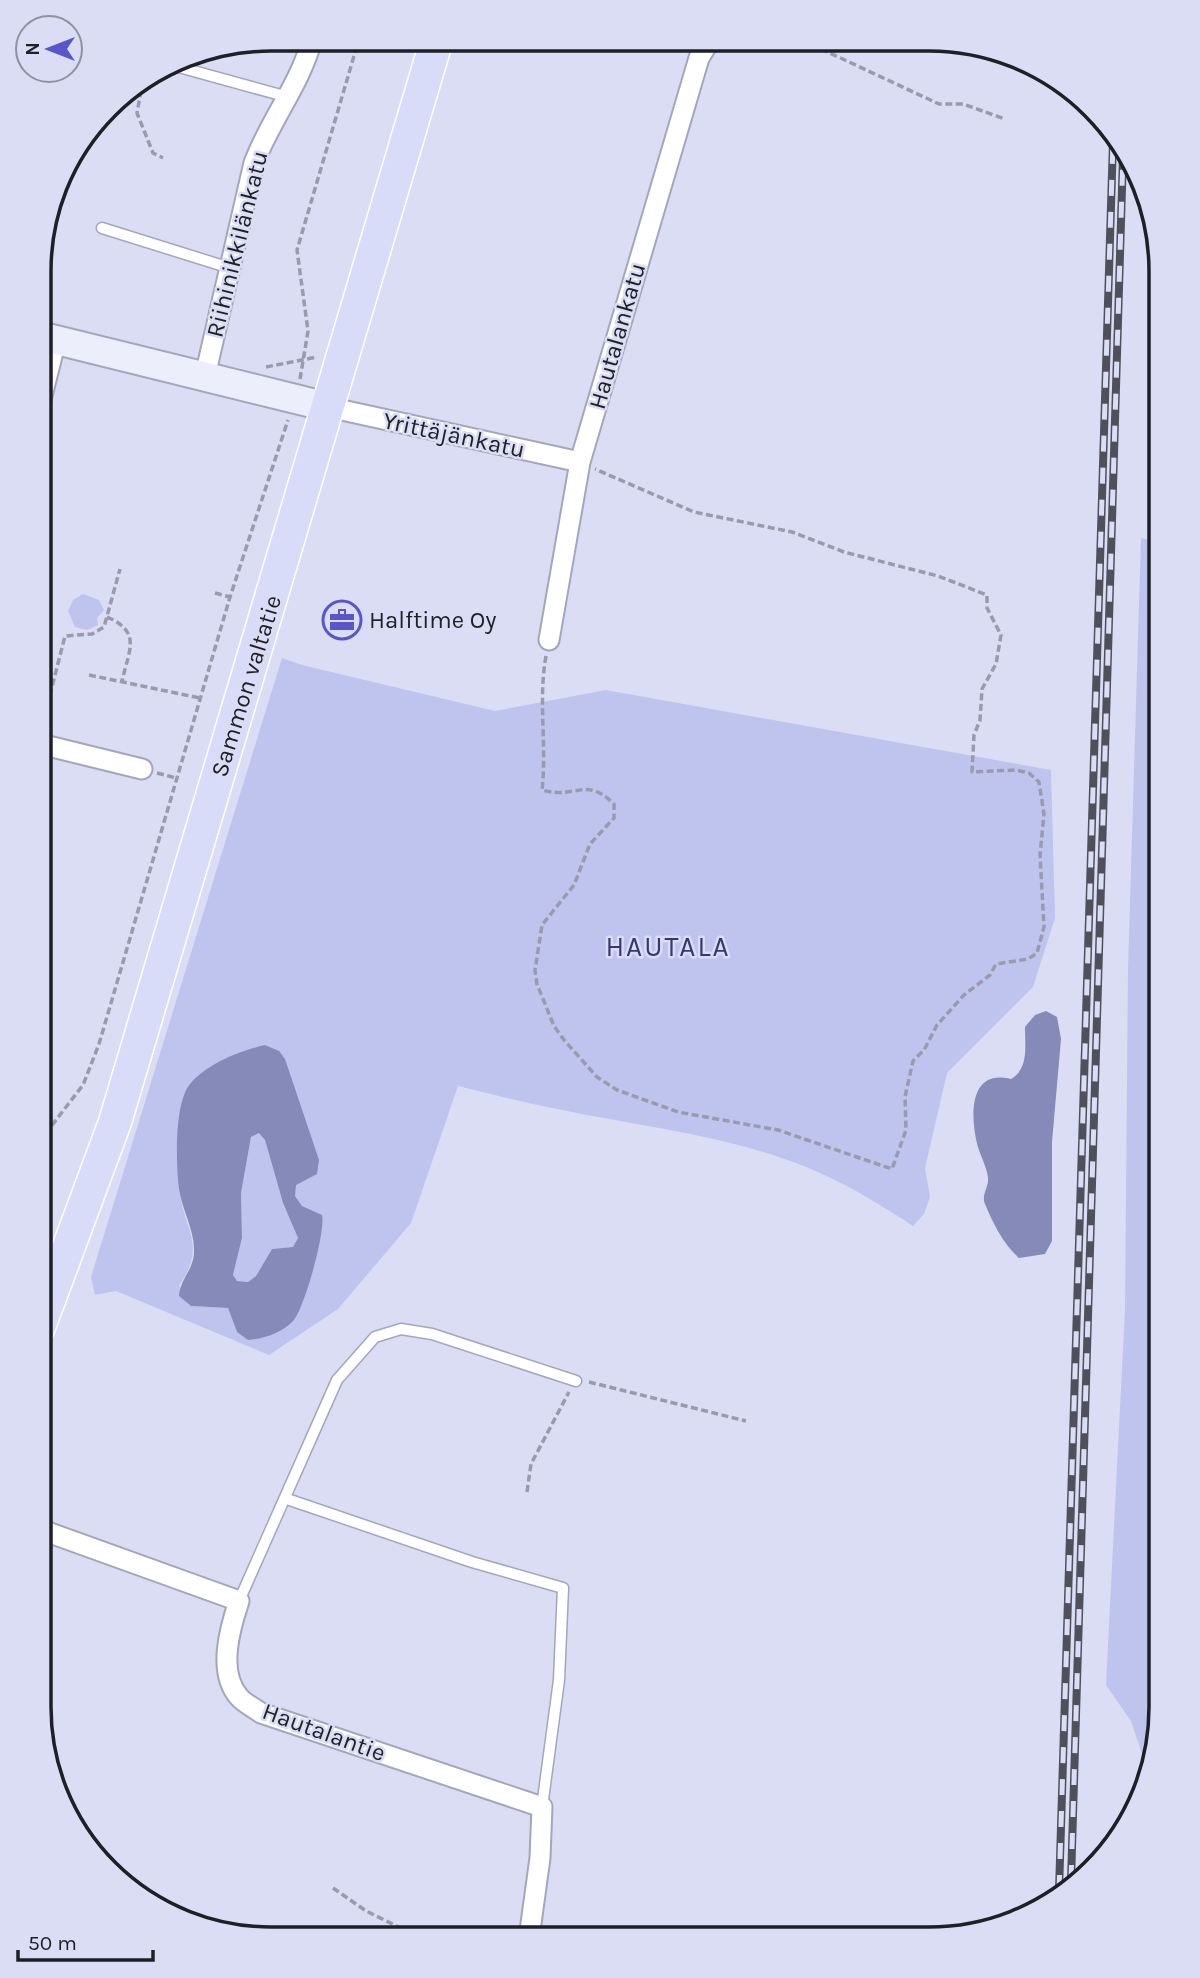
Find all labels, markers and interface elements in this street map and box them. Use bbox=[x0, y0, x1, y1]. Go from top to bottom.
north arrow bbox=[14, 14, 84, 84]
text: N bbox=[22, 42, 44, 56]
street label: Riihinikkilänkatu bbox=[200, 148, 274, 340]
street label: Hautalankatu bbox=[583, 260, 651, 412]
street label: Yrittäjänkatu bbox=[381, 406, 527, 464]
street label: Sammon valtatie bbox=[205, 592, 287, 780]
office icon: Halftime Oy bbox=[321, 599, 363, 641]
place label: Halftime Oy bbox=[369, 606, 497, 634]
district label: HAUTALA bbox=[605, 930, 731, 963]
street label: Hautalantie bbox=[259, 1697, 389, 1767]
scale bar bbox=[18, 1918, 152, 1962]
text: 50 m bbox=[28, 1931, 77, 1955]

